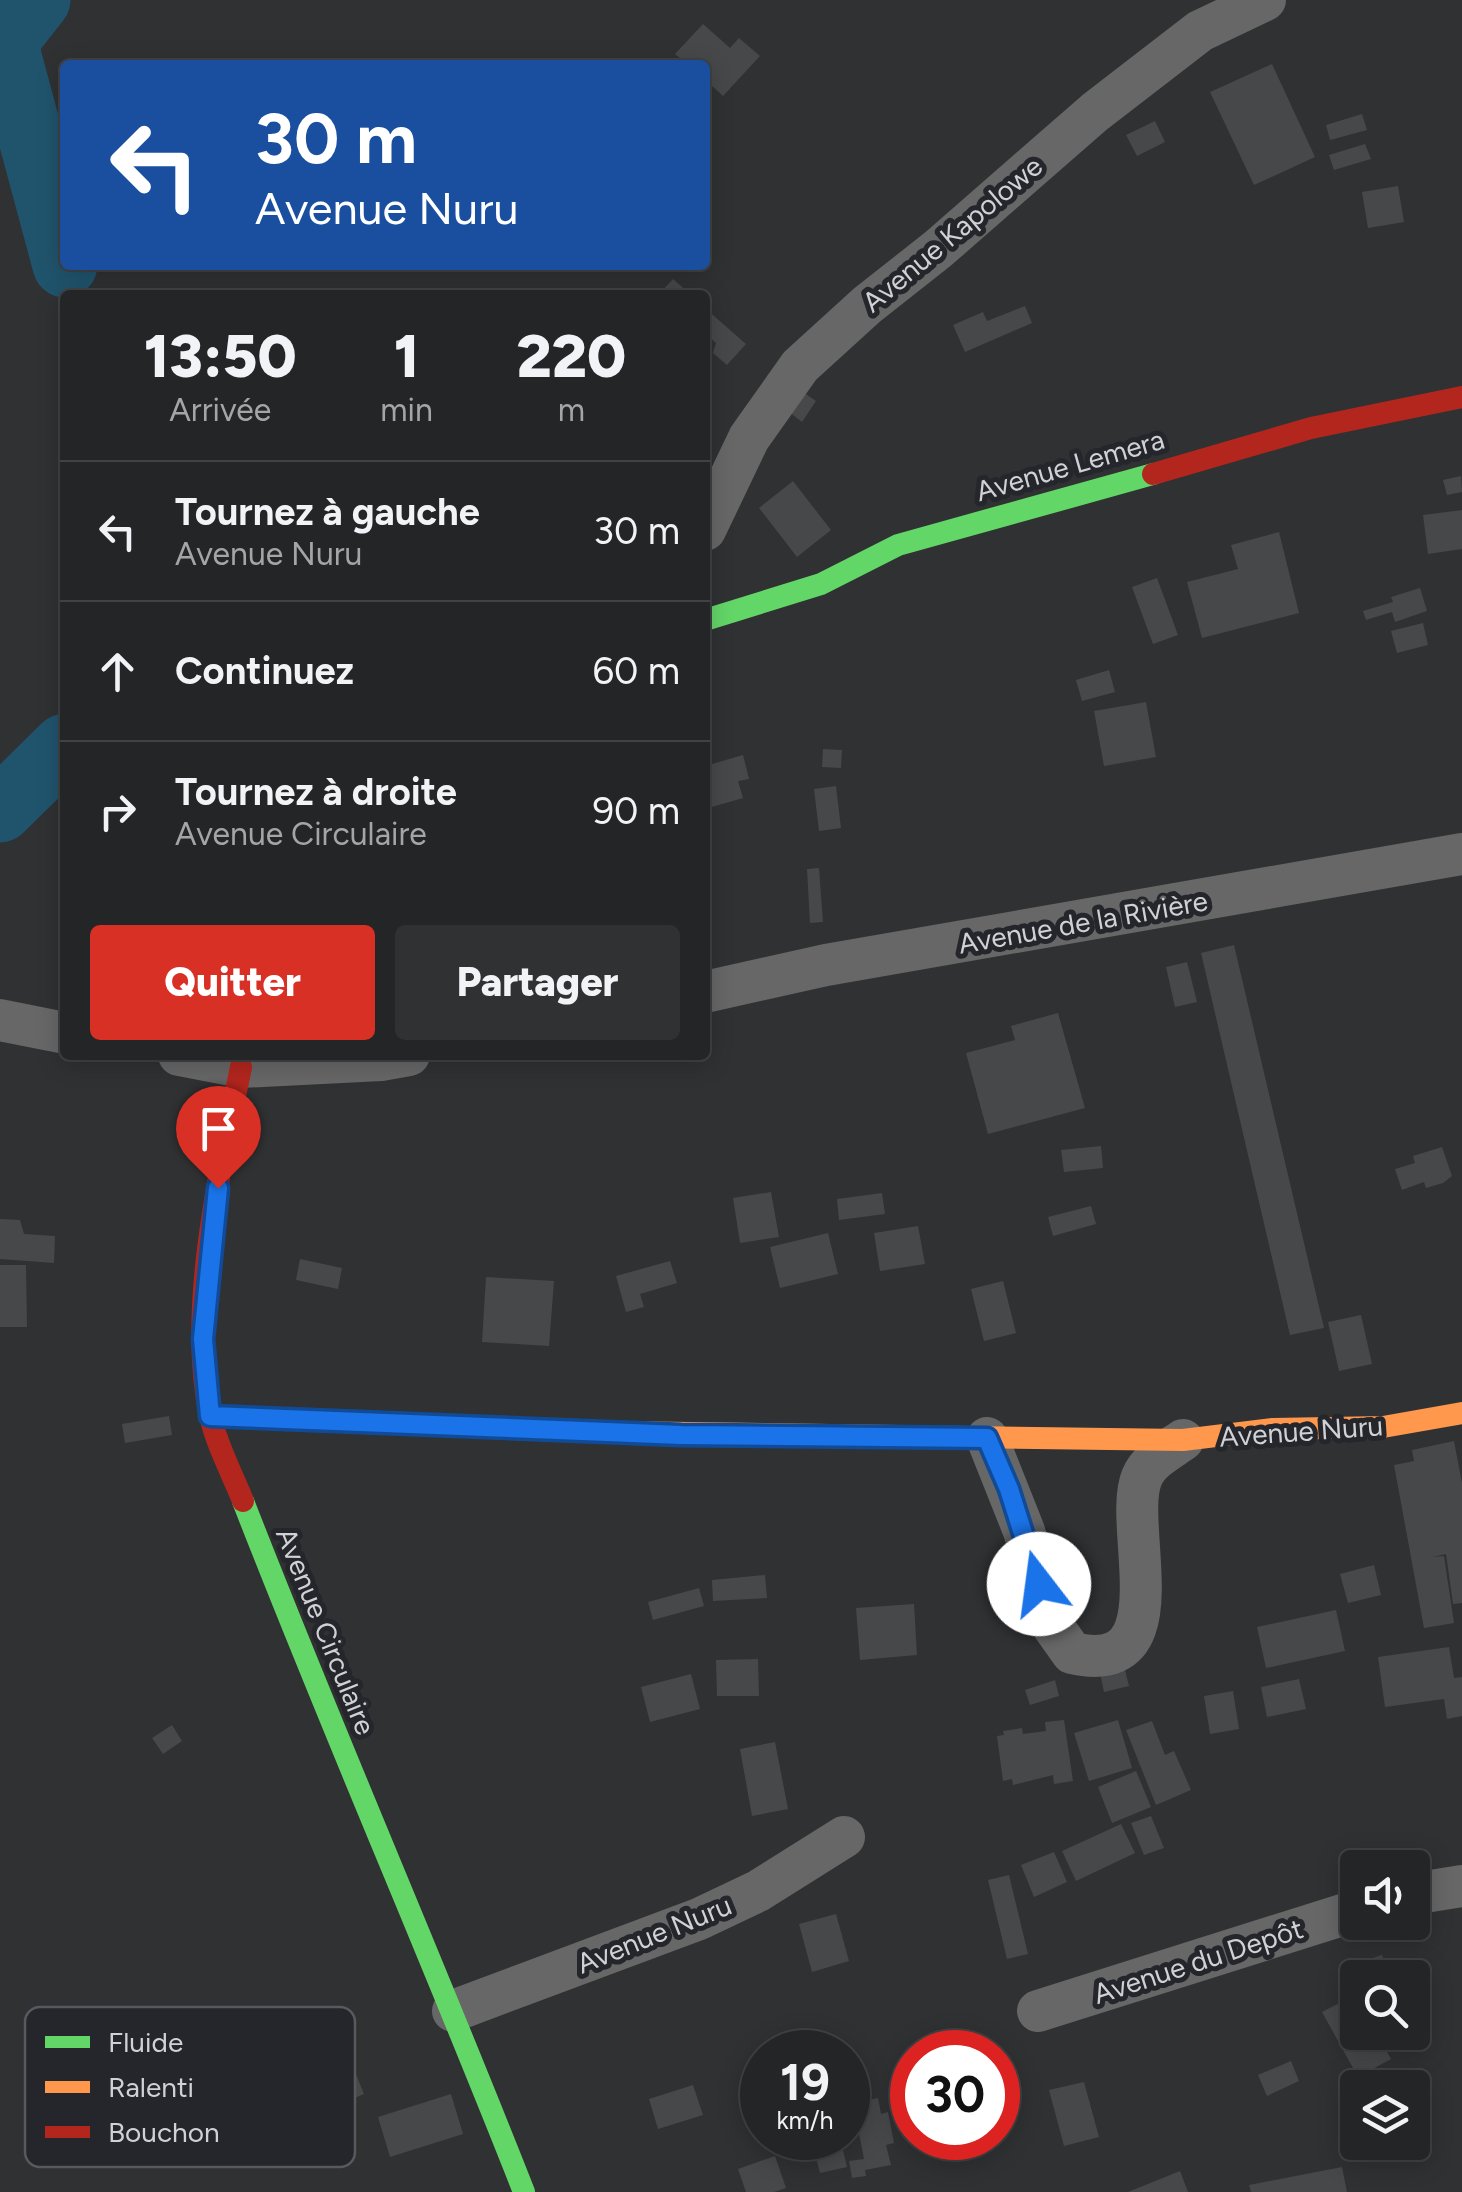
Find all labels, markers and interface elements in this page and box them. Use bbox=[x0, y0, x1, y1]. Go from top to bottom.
text: 30 m bbox=[255, 96, 417, 181]
icon: left bbox=[90, 100, 220, 230]
street label: Avenue Kapolowe bbox=[855, 149, 1049, 319]
text: Avenue Nuru bbox=[255, 181, 519, 235]
text: 13:50 bbox=[144, 320, 297, 392]
text: 1 bbox=[394, 320, 419, 392]
text: 220 bbox=[517, 320, 626, 392]
text: Arrivée bbox=[169, 391, 271, 429]
text: min bbox=[380, 391, 433, 429]
text: m bbox=[558, 391, 585, 429]
street label: Avenue Lemera bbox=[972, 422, 1168, 508]
text: Tournez à gauche bbox=[175, 489, 480, 535]
icon: left bbox=[90, 504, 145, 559]
text: 30 m bbox=[593, 508, 680, 554]
text: Avenue Nuru bbox=[175, 535, 362, 573]
icon: ahead bbox=[90, 644, 145, 699]
text: Continuez bbox=[175, 648, 354, 694]
text: 60 m bbox=[592, 648, 680, 694]
text: Tournez à droite bbox=[175, 769, 457, 815]
icon: right bbox=[90, 784, 145, 839]
text: 90 m bbox=[592, 788, 680, 834]
text: Avenue Circulaire bbox=[175, 815, 427, 853]
street label: Avenue de la Rivière bbox=[956, 883, 1210, 961]
button: Quitter bbox=[90, 925, 375, 1040]
button: Partager bbox=[395, 925, 680, 1040]
pin bbox=[176, 1086, 261, 1189]
icon: arrive bbox=[191, 1101, 246, 1156]
street label: Avenue Nuru bbox=[1218, 1408, 1384, 1454]
street label: Avenue Circulaire bbox=[269, 1523, 383, 1739]
position arrow bbox=[987, 1532, 1091, 1636]
map controls bbox=[1340, 1850, 1430, 2160]
button: sound bbox=[1340, 1850, 1430, 1940]
street label: Avenue Nuru bbox=[572, 1888, 736, 1980]
street label: Avenue du Depôt bbox=[1089, 1911, 1307, 2011]
button: search bbox=[1340, 1960, 1430, 2050]
legend bbox=[25, 2007, 355, 2167]
text: Fluide bbox=[108, 2025, 183, 2059]
speed limit sign: 30 bbox=[890, 2030, 1020, 2160]
text: 19 bbox=[780, 2052, 830, 2113]
text: Ralenti bbox=[108, 2070, 194, 2104]
button: layers bbox=[1340, 2070, 1430, 2160]
text: km/h bbox=[776, 2105, 834, 2135]
text: Bouchon bbox=[108, 2115, 220, 2149]

